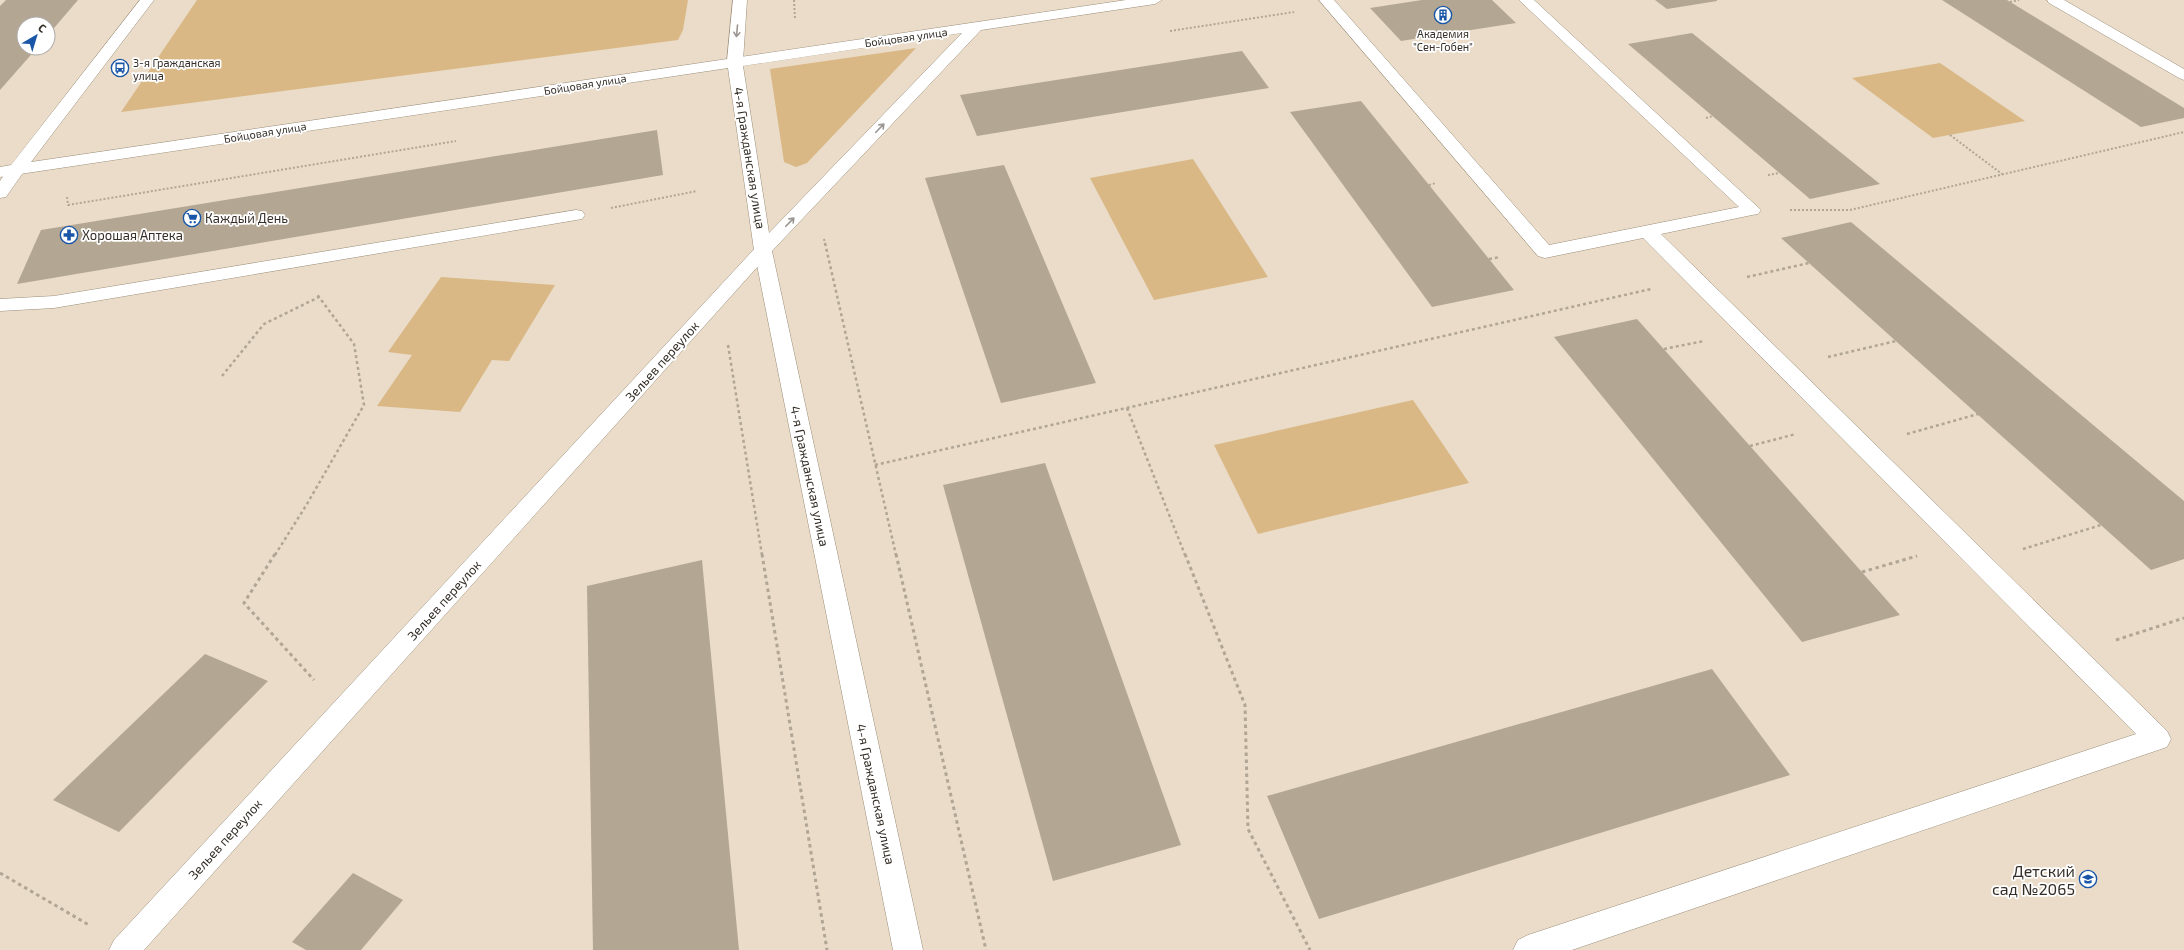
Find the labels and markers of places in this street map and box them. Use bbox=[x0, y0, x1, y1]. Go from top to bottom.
building icon: Академия "Сен-Гобен" bbox=[1433, 5, 1453, 25]
place label: Академия "Сен-Гобен" bbox=[1413, 27, 1473, 53]
place label: 3-я Гражданская улица bbox=[133, 56, 221, 83]
bus stop icon: 3-я Гражданская улица bbox=[110, 58, 130, 78]
supermarket icon: Каждый День bbox=[182, 208, 202, 228]
place label: Каждый День bbox=[205, 210, 288, 226]
pharmacy icon: Хорошая Аптека bbox=[59, 225, 79, 245]
place label: Хорошая Аптека bbox=[82, 227, 183, 243]
place label: Детский сад №2065 bbox=[1992, 861, 2075, 898]
school or university icon: Детский сад №2065 bbox=[2078, 869, 2098, 889]

